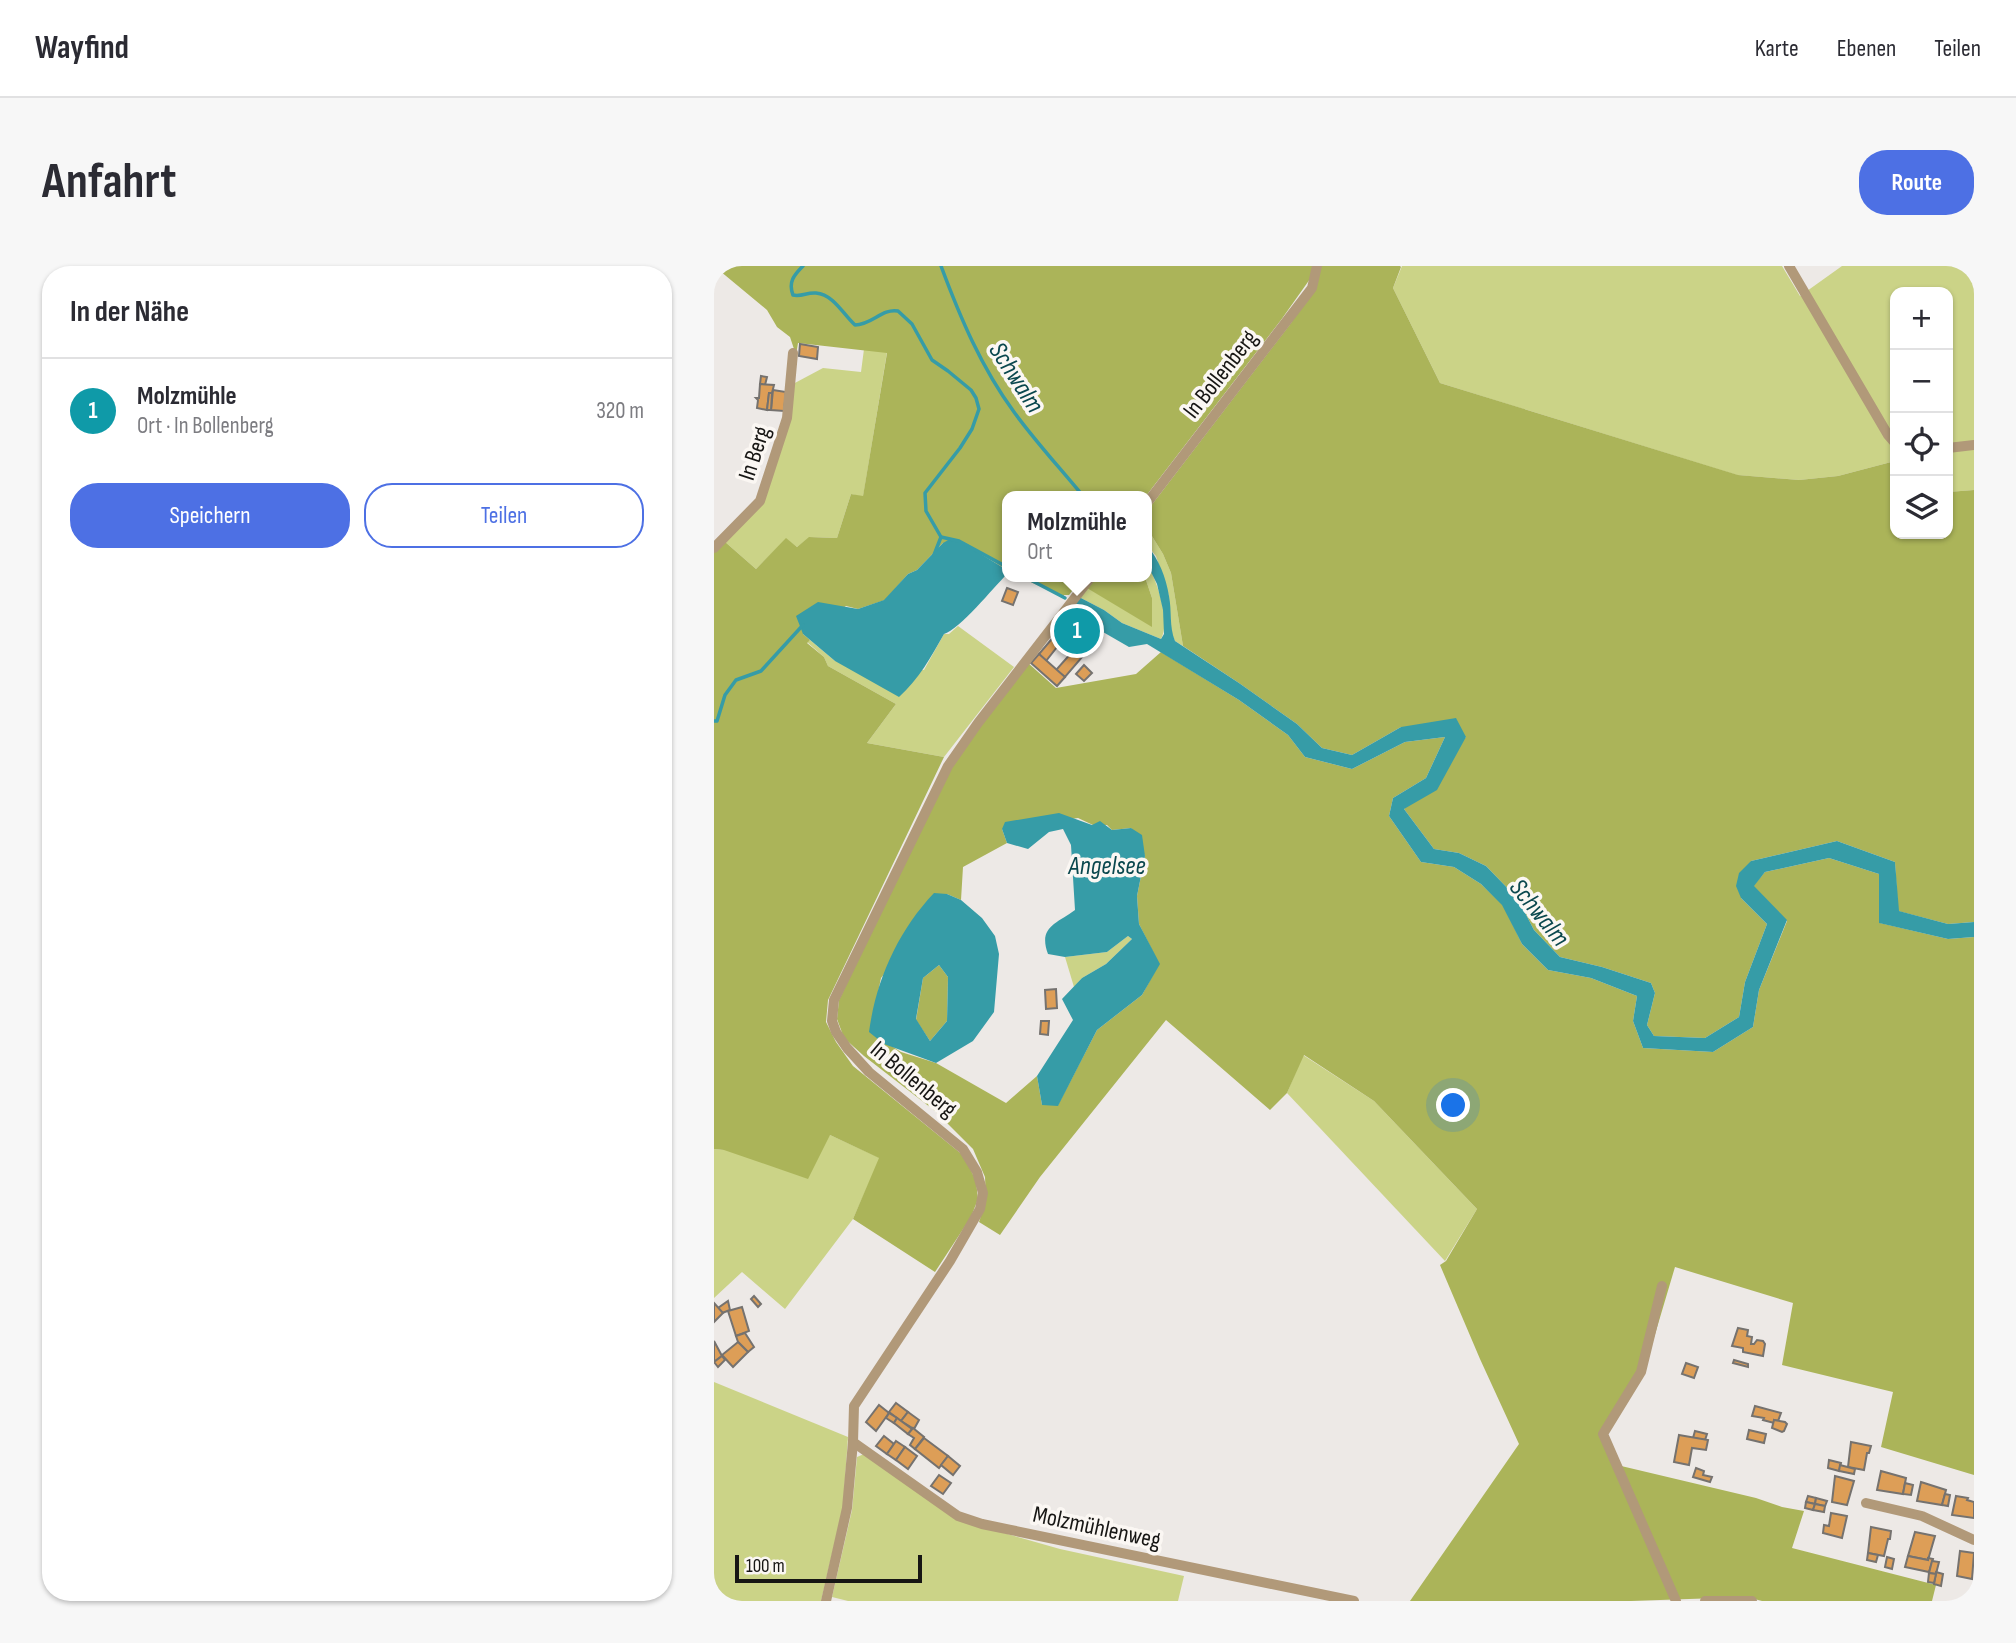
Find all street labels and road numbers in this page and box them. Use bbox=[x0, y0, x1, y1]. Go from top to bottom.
street label: In Bollenberg bbox=[1177, 324, 1264, 424]
street label: In Berg bbox=[732, 422, 777, 484]
street label: In Bollenberg bbox=[865, 1035, 963, 1124]
street label: Molzmühlenweg bbox=[1030, 1500, 1163, 1555]

